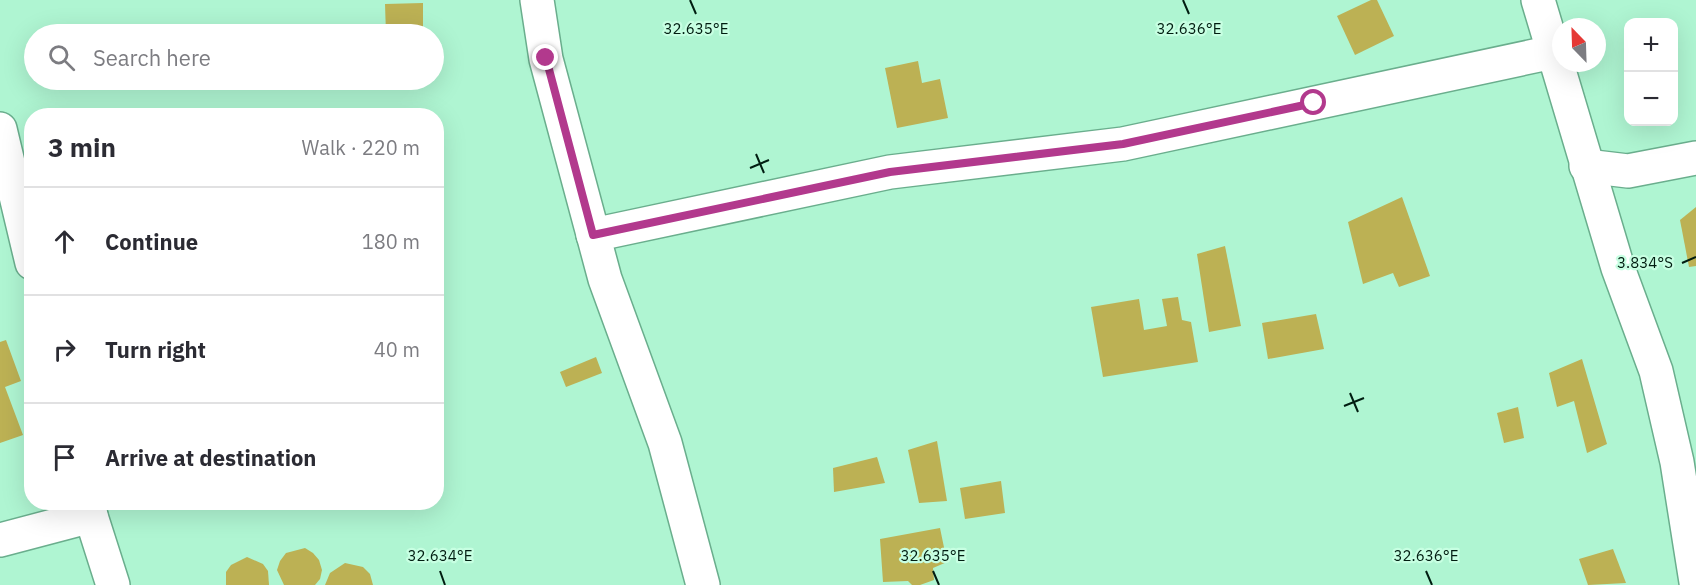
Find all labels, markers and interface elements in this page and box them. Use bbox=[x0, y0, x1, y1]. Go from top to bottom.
north arrow bbox=[1552, 18, 1606, 72]
map controls bbox=[1624, 18, 1678, 126]
button: + bbox=[1624, 18, 1678, 72]
text: 32.635°E bbox=[664, 19, 728, 38]
text: 32.636°E bbox=[1157, 19, 1221, 38]
search box bbox=[24, 24, 444, 90]
icon: search bbox=[45, 41, 78, 74]
text: Search here bbox=[93, 43, 211, 72]
route end bbox=[532, 44, 558, 70]
button: − bbox=[1624, 72, 1678, 126]
route start bbox=[1300, 89, 1326, 115]
text: 3 min bbox=[48, 130, 116, 164]
text: Walk · 220 m bbox=[302, 134, 420, 161]
icon: ahead bbox=[48, 225, 81, 258]
text: Continue bbox=[105, 227, 198, 256]
text: 180 m bbox=[362, 228, 420, 255]
text: 3.834°S bbox=[1617, 253, 1673, 272]
icon: right bbox=[48, 333, 81, 366]
text: Turn right bbox=[105, 335, 206, 364]
text: 40 m bbox=[374, 336, 420, 363]
icon: arrive bbox=[48, 441, 81, 474]
text: Arrive at destination bbox=[105, 443, 316, 472]
text: 32.634°E bbox=[408, 546, 472, 565]
text: 32.635°E bbox=[901, 546, 965, 565]
text: 32.636°E bbox=[1394, 546, 1458, 565]

